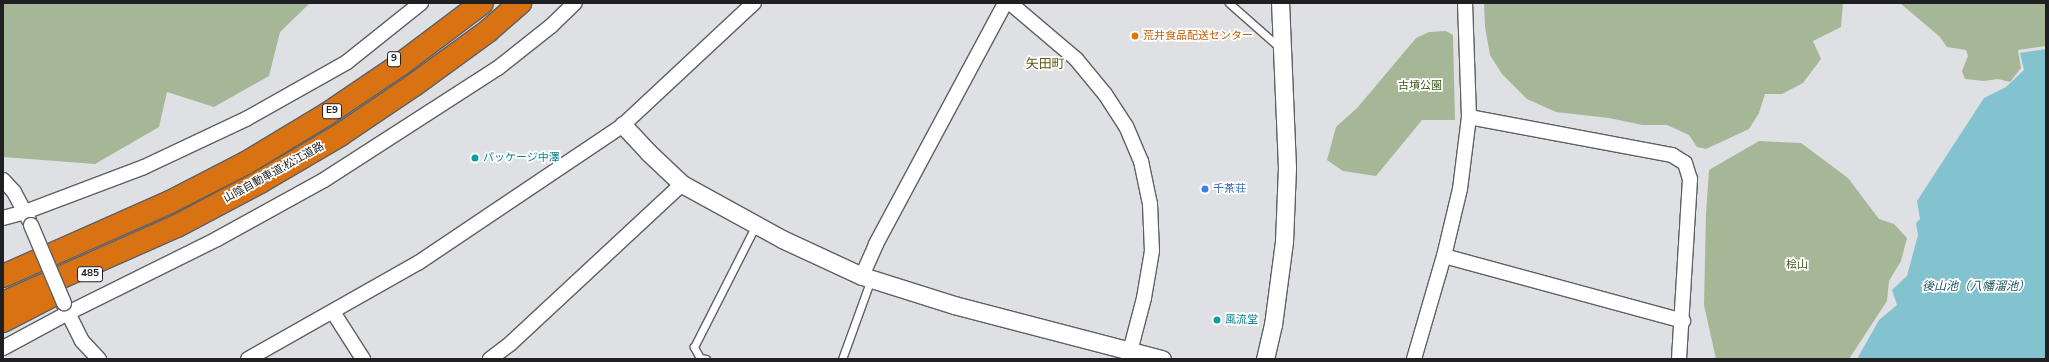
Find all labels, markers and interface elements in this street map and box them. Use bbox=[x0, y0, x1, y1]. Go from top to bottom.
place label: 荒井食品配送センター bbox=[1143, 29, 1253, 43]
marker: 荒井食品配送センター bbox=[1130, 31, 1140, 41]
road number: 9 bbox=[387, 51, 401, 67]
district label: 矢田町 bbox=[1026, 56, 1064, 72]
park label: 古墳公園 bbox=[1398, 79, 1442, 93]
road number: E9 bbox=[322, 103, 342, 119]
street label: 山陰自動車道;松江道路 bbox=[222, 140, 326, 206]
place label: パッケージ中澤 bbox=[483, 151, 560, 165]
marker: パッケージ中澤 bbox=[470, 153, 480, 163]
place label: 千茶荘 bbox=[1213, 182, 1246, 196]
marker: 千茶荘 bbox=[1200, 184, 1210, 194]
park label: 桧山 bbox=[1786, 258, 1808, 272]
road number: 485 bbox=[77, 266, 103, 282]
water label: 後山池（八幡溜池） bbox=[1922, 280, 2030, 294]
place label: 風流堂 bbox=[1225, 313, 1258, 327]
marker: 風流堂 bbox=[1212, 315, 1222, 325]

